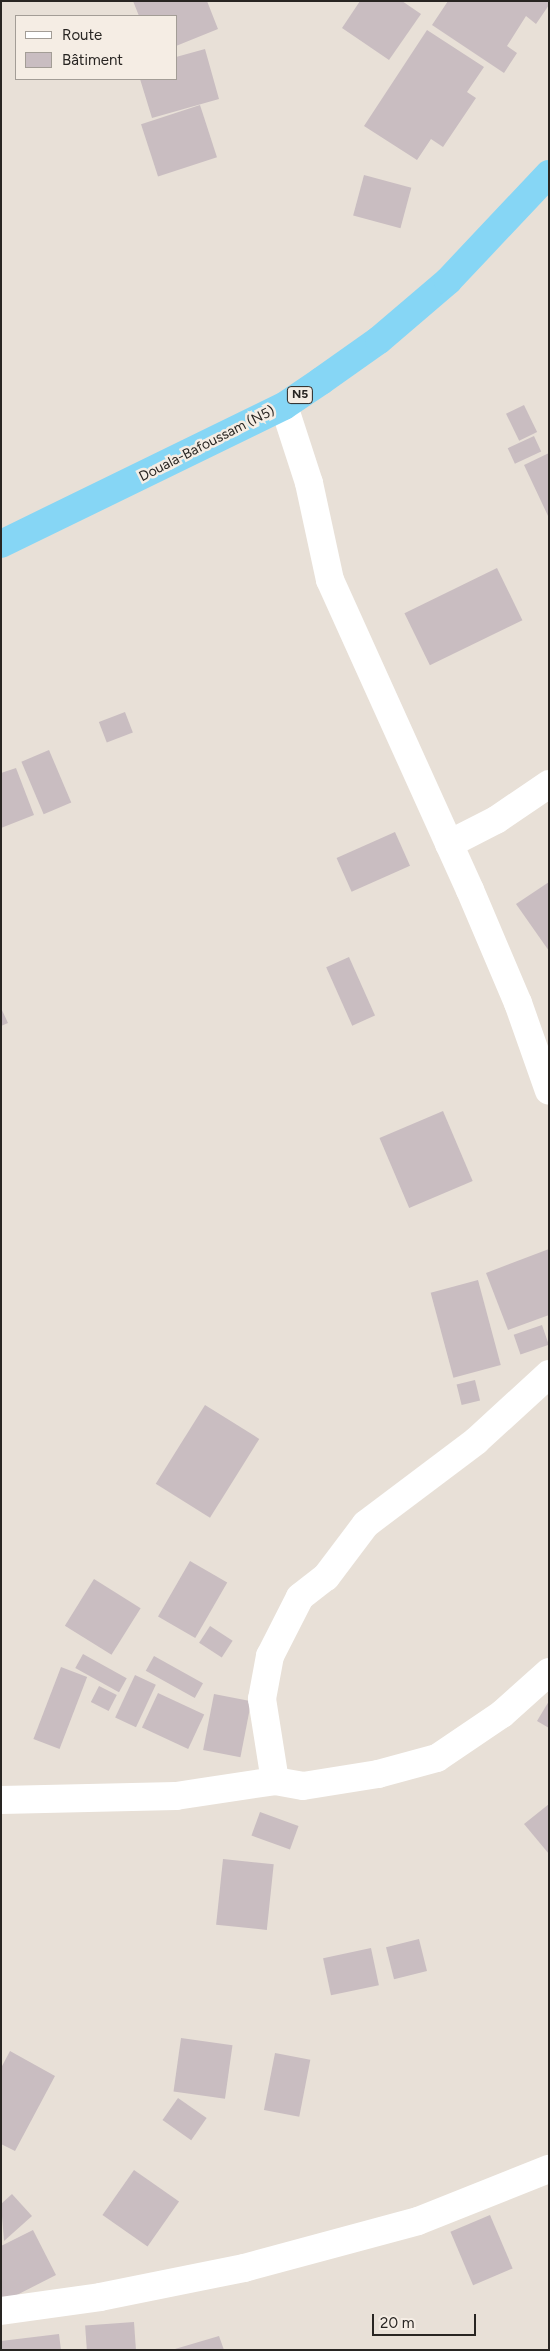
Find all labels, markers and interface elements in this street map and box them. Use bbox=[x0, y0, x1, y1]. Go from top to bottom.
legend bbox=[15, 15, 178, 80]
text: Route bbox=[62, 26, 102, 44]
text: Bâtiment bbox=[62, 51, 123, 69]
road number: N5 bbox=[286, 386, 314, 404]
street label: Douala-Bafoussam (N5) bbox=[136, 403, 278, 485]
scale bar bbox=[375, 2304, 479, 2336]
text: 20 m bbox=[380, 2314, 414, 2332]

